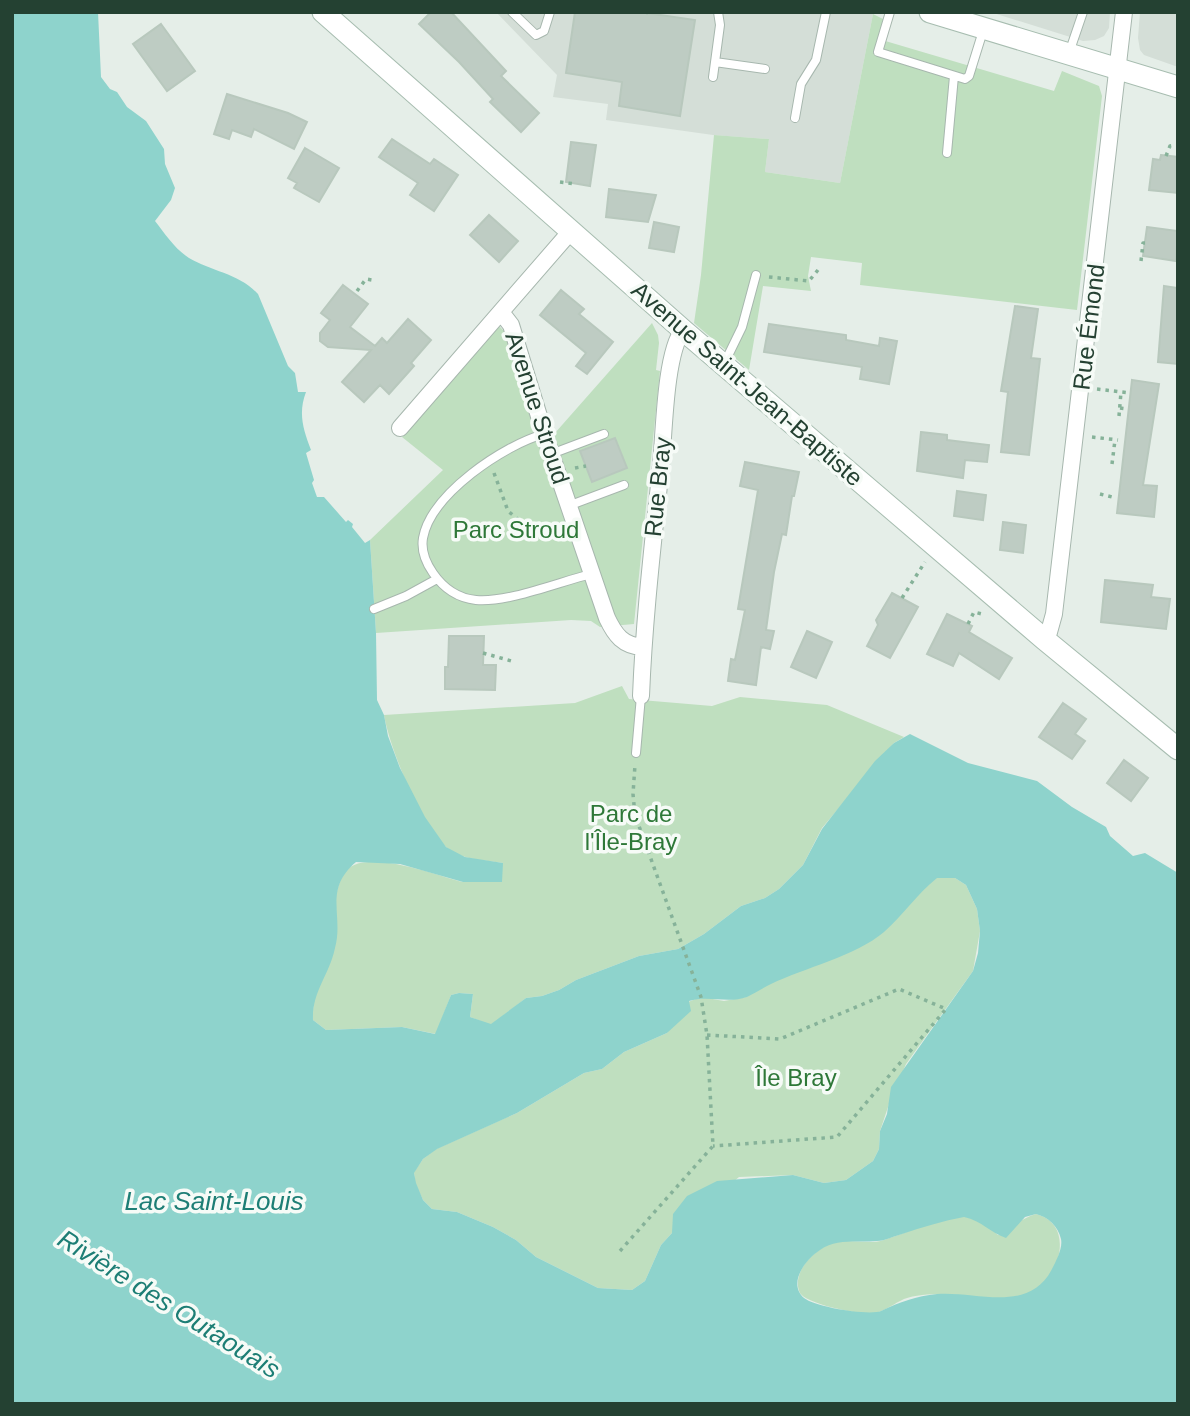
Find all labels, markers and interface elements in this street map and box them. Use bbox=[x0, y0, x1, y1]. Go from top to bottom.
street label: Rue Émond bbox=[1067, 262, 1110, 391]
street label: Avenue Saint-Jean-Baptiste bbox=[626, 276, 868, 491]
street label: Avenue Stroud bbox=[500, 328, 575, 487]
street label: Rue Bray bbox=[639, 436, 676, 538]
park label: Parc Stroud bbox=[453, 516, 579, 543]
park label: Parc de l'Île-Bray bbox=[585, 800, 677, 855]
park label: Île Bray bbox=[754, 1064, 837, 1091]
water label: Lac Saint-Louis bbox=[124, 1186, 304, 1216]
water label: Rivière des Outaouais bbox=[53, 1223, 285, 1385]

